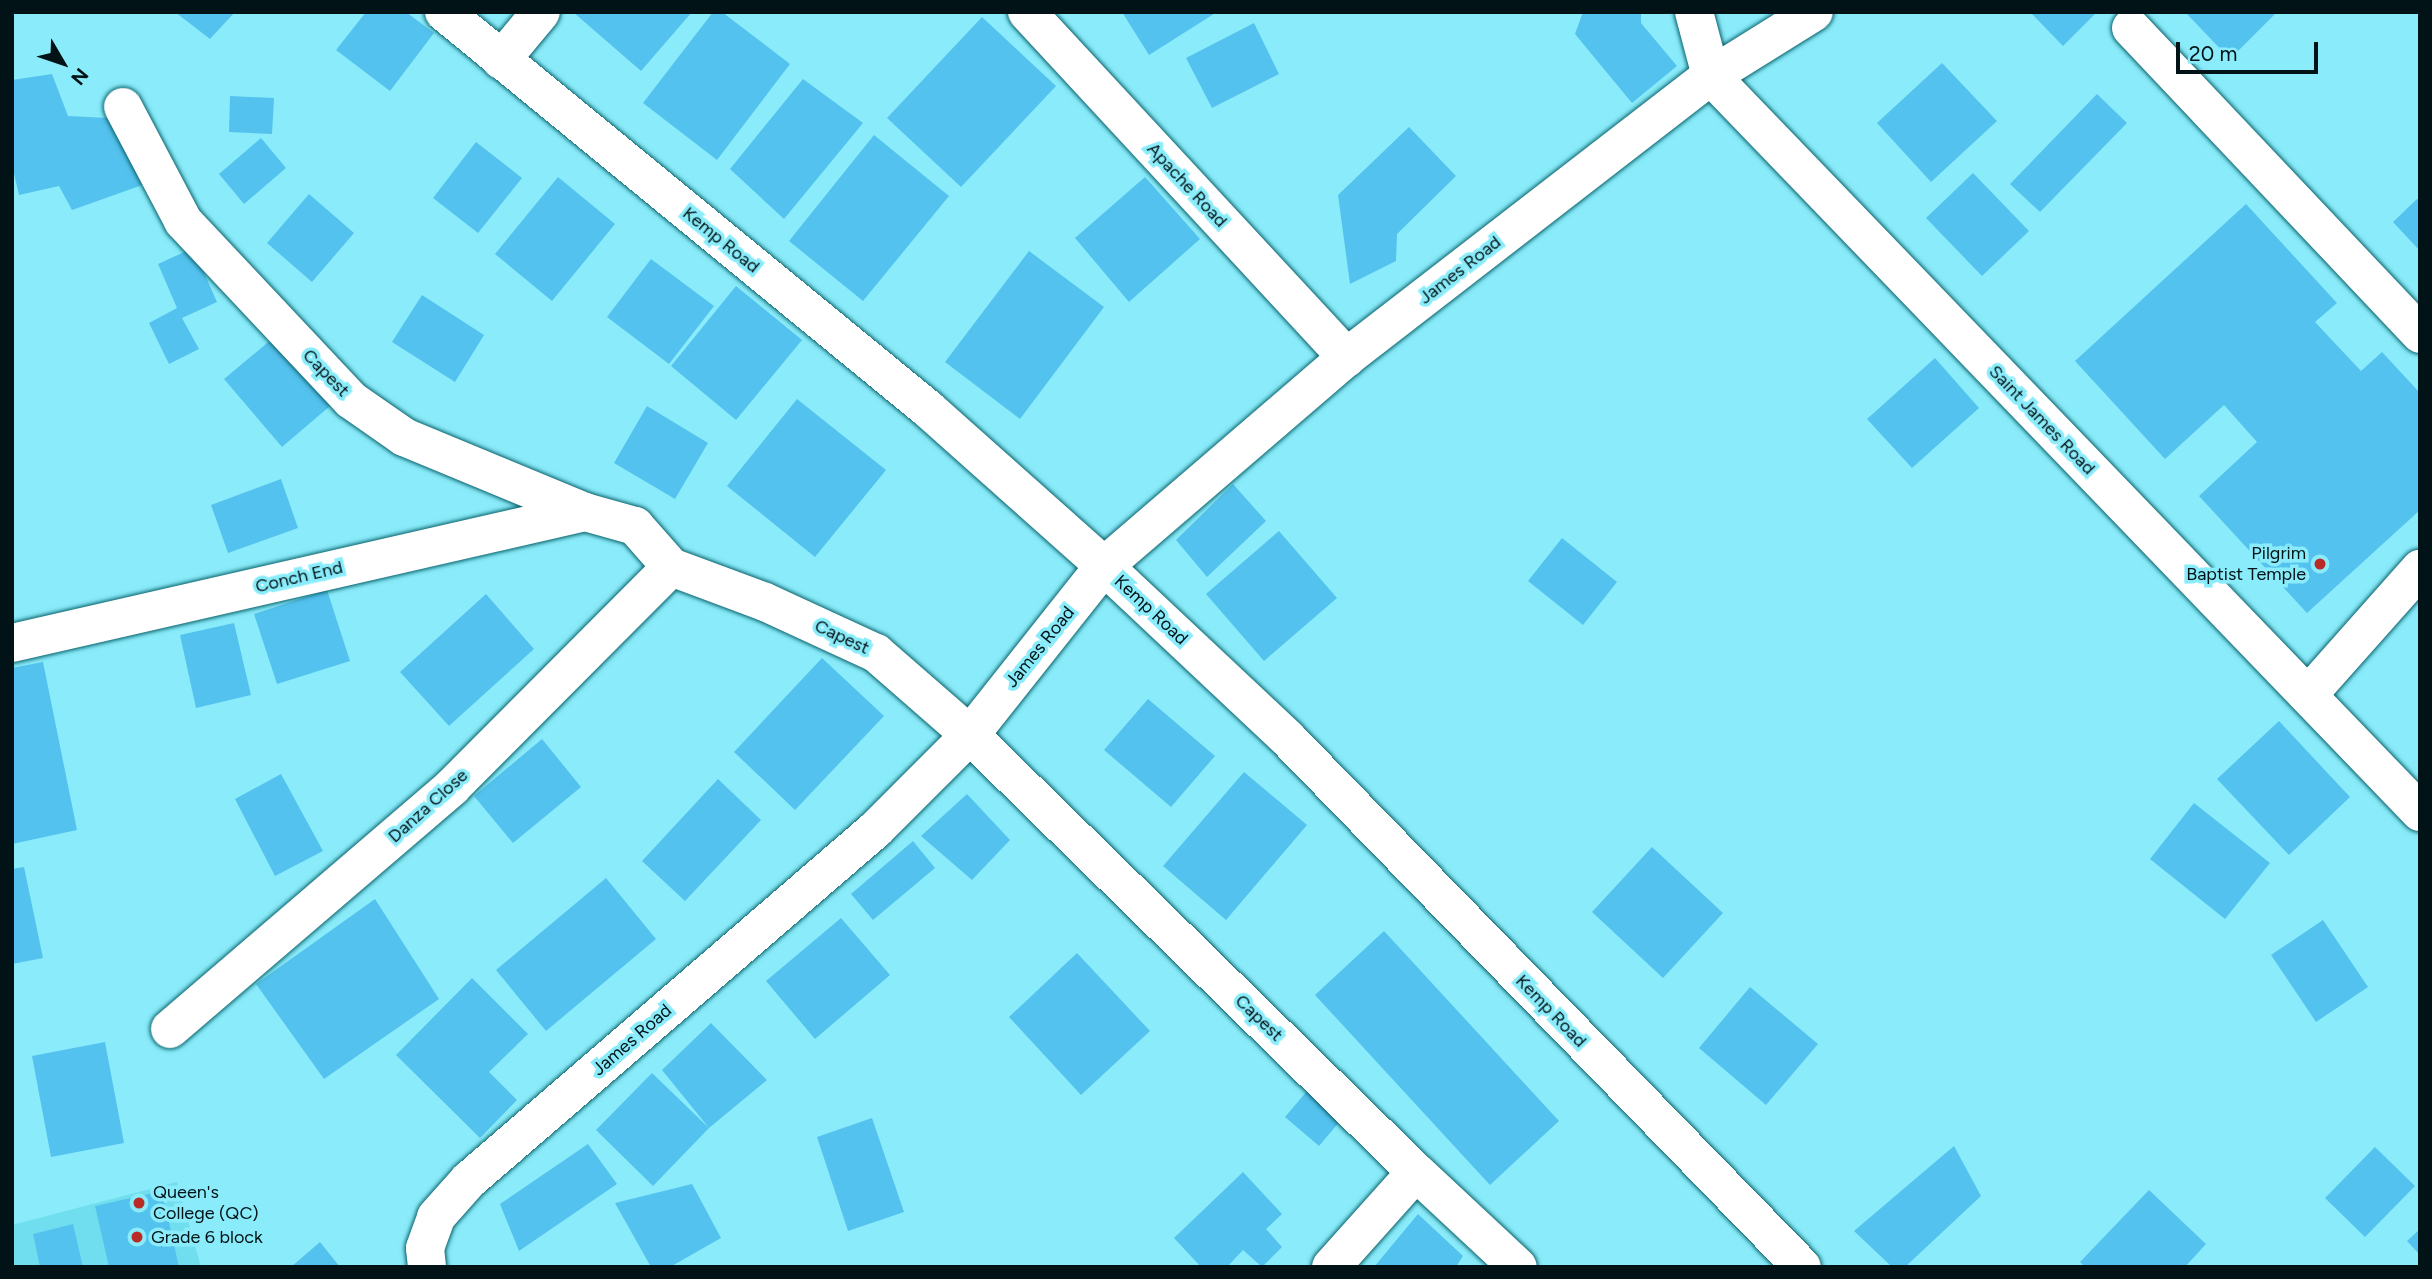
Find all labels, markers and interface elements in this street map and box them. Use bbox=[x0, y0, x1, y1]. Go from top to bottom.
north arrow bbox=[28, 28, 98, 98]
scale bar bbox=[2180, 28, 2322, 72]
text: 20 m bbox=[2189, 41, 2237, 66]
text: N bbox=[66, 64, 93, 89]
street label: Apache Road bbox=[1142, 138, 1232, 232]
street label: Kemp Road bbox=[678, 203, 764, 277]
street label: James Road bbox=[1415, 231, 1505, 309]
street label: Capest bbox=[298, 345, 354, 401]
street label: Saint James Road bbox=[1984, 361, 2100, 479]
place label: Pilgrim Baptist Temple bbox=[2186, 543, 2306, 586]
street label: Conch End bbox=[253, 556, 345, 598]
marker: Pilgrim Baptist Temple bbox=[2312, 556, 2328, 572]
street label: Kemp Road bbox=[1110, 571, 1192, 649]
street label: James Road bbox=[1001, 602, 1079, 692]
street label: Capest bbox=[811, 615, 873, 659]
street label: Danza Close bbox=[384, 765, 472, 847]
street label: Kemp Road bbox=[1511, 970, 1591, 1052]
street label: Capest bbox=[1231, 990, 1287, 1046]
street label: James Road bbox=[588, 1000, 676, 1080]
place label: Queen's College (QC) bbox=[153, 1182, 259, 1224]
marker: Queen's College (QC) bbox=[131, 1195, 147, 1211]
place label: Grade 6 block bbox=[151, 1226, 263, 1248]
marker: Grade 6 block bbox=[129, 1229, 145, 1245]

